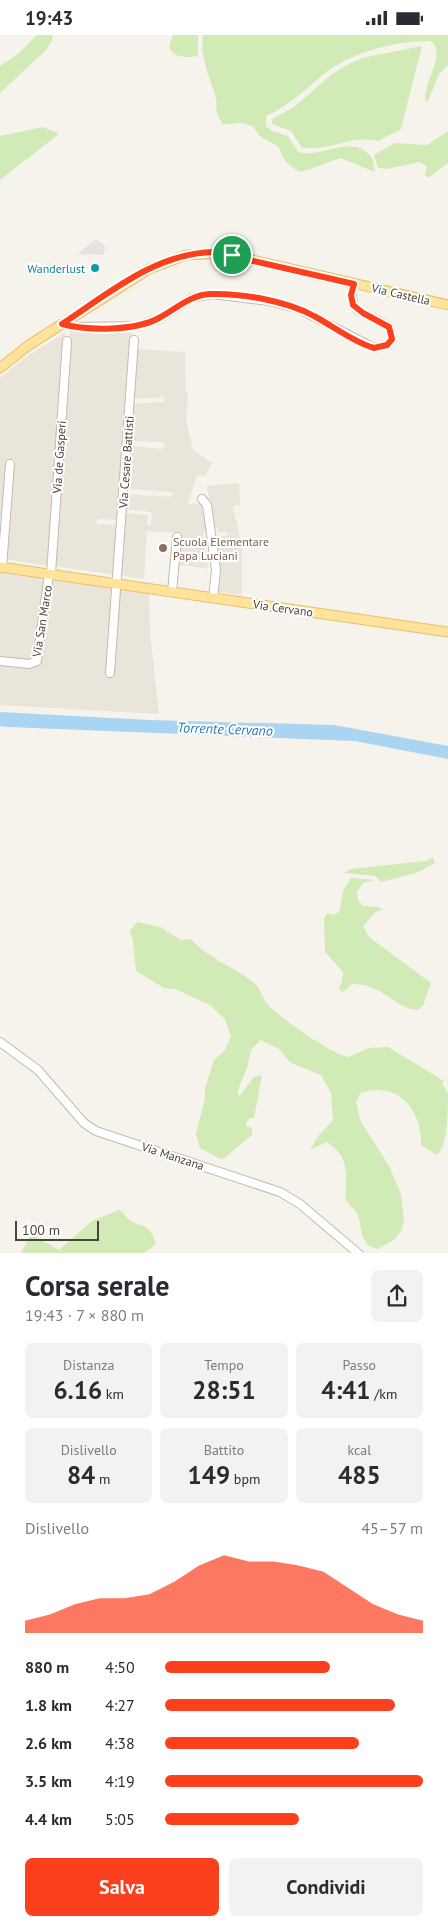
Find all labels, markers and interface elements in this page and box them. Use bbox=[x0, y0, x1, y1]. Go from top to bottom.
text: 19:43 bbox=[25, 6, 73, 30]
pin bbox=[211, 234, 253, 276]
icon: arrive bbox=[218, 241, 246, 269]
place label: Wanderlust bbox=[27, 261, 85, 276]
marker: Wanderlust bbox=[89, 262, 101, 274]
street label: Via Castella bbox=[369, 280, 432, 308]
street label: Via Cesare Battisti bbox=[115, 415, 137, 510]
street label: Via de Gasperi bbox=[49, 420, 69, 495]
place label: Scuola Elementare Papa Luciani bbox=[173, 534, 269, 563]
marker: Scuola Elementare Papa Luciani bbox=[157, 542, 169, 554]
street label: Via San Marco bbox=[29, 584, 55, 659]
street label: Via Cervano bbox=[251, 596, 314, 620]
water label: Torrente Cervano bbox=[177, 718, 273, 740]
street label: Via Manzana bbox=[139, 1139, 206, 1173]
scale bar bbox=[15, 1219, 99, 1242]
text: 100 m bbox=[22, 1221, 60, 1239]
text: Corsa serale bbox=[25, 1267, 170, 1304]
button: share bbox=[371, 1270, 423, 1322]
text: 19:43 · 7 × 880 m bbox=[25, 1305, 144, 1325]
text: Distanza bbox=[63, 1356, 114, 1374]
text: Tempo bbox=[204, 1356, 244, 1374]
text: Passo bbox=[343, 1356, 376, 1374]
text: 6.16 bbox=[53, 1374, 102, 1406]
text: 28:51 bbox=[192, 1374, 256, 1406]
text: 4:41 bbox=[321, 1374, 371, 1406]
text: km bbox=[102, 1385, 124, 1403]
text: /km bbox=[371, 1385, 397, 1403]
text: Dislivello bbox=[61, 1441, 117, 1459]
text: Battito bbox=[204, 1441, 244, 1459]
text: kcal bbox=[347, 1441, 371, 1459]
text: 84 bbox=[67, 1459, 95, 1491]
text: 149 bbox=[188, 1459, 230, 1491]
text: 485 bbox=[338, 1459, 381, 1491]
text: m bbox=[95, 1470, 110, 1488]
text: bpm bbox=[230, 1470, 260, 1488]
text: Dislivello bbox=[25, 1518, 89, 1538]
text: 45–57 m bbox=[361, 1518, 423, 1538]
text: 880 m bbox=[25, 1657, 69, 1677]
text: 4:50 bbox=[105, 1657, 135, 1677]
text: 1.8 km bbox=[25, 1695, 72, 1715]
text: 4:27 bbox=[105, 1695, 135, 1715]
text: 2.6 km bbox=[25, 1733, 72, 1753]
text: 4:38 bbox=[105, 1733, 135, 1753]
text: 3.5 km bbox=[25, 1771, 72, 1791]
text: 4:19 bbox=[105, 1771, 135, 1791]
text: 4.4 km bbox=[25, 1809, 72, 1829]
text: 5:05 bbox=[105, 1809, 135, 1829]
button: Salva bbox=[25, 1858, 219, 1916]
button: Condividi bbox=[229, 1858, 423, 1916]

